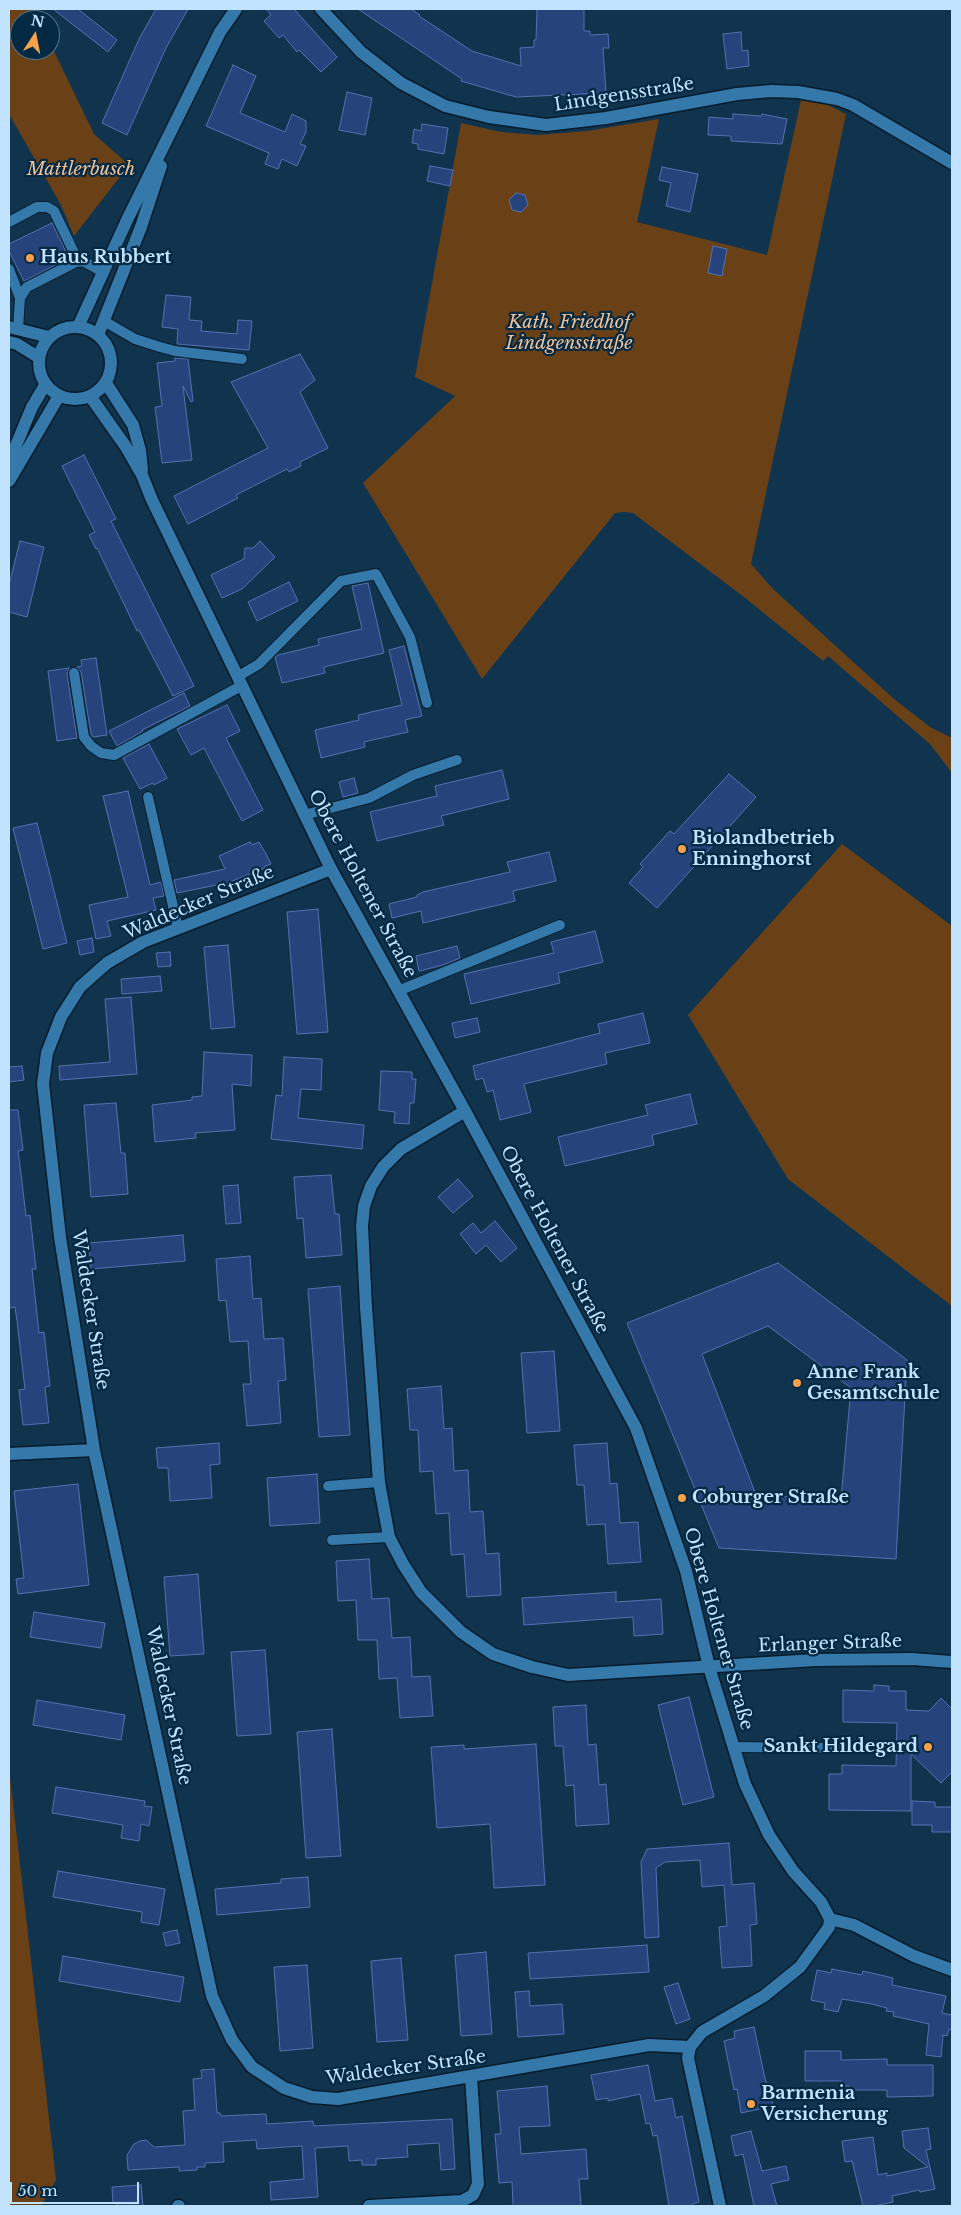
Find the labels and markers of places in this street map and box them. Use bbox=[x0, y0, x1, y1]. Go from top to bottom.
place label: Haus Rubbert bbox=[40, 247, 171, 269]
marker: Haus Rubbert bbox=[24, 252, 36, 264]
place label: Biolandbetrieb Enninghorst bbox=[692, 828, 835, 871]
marker: Biolandbetrieb Enninghorst bbox=[676, 843, 688, 855]
place label: Anne Frank Gesamtschule bbox=[807, 1362, 940, 1405]
marker: Anne Frank Gesamtschule bbox=[791, 1377, 803, 1389]
place label: Coburger Straße bbox=[692, 1487, 849, 1509]
marker: Coburger Straße bbox=[676, 1492, 688, 1504]
place label: Sankt Hildegard bbox=[763, 1736, 918, 1758]
marker: Sankt Hildegard bbox=[922, 1741, 934, 1753]
place label: Barmenia Versicherung bbox=[761, 2083, 888, 2126]
marker: Barmenia Versicherung bbox=[745, 2098, 757, 2110]

